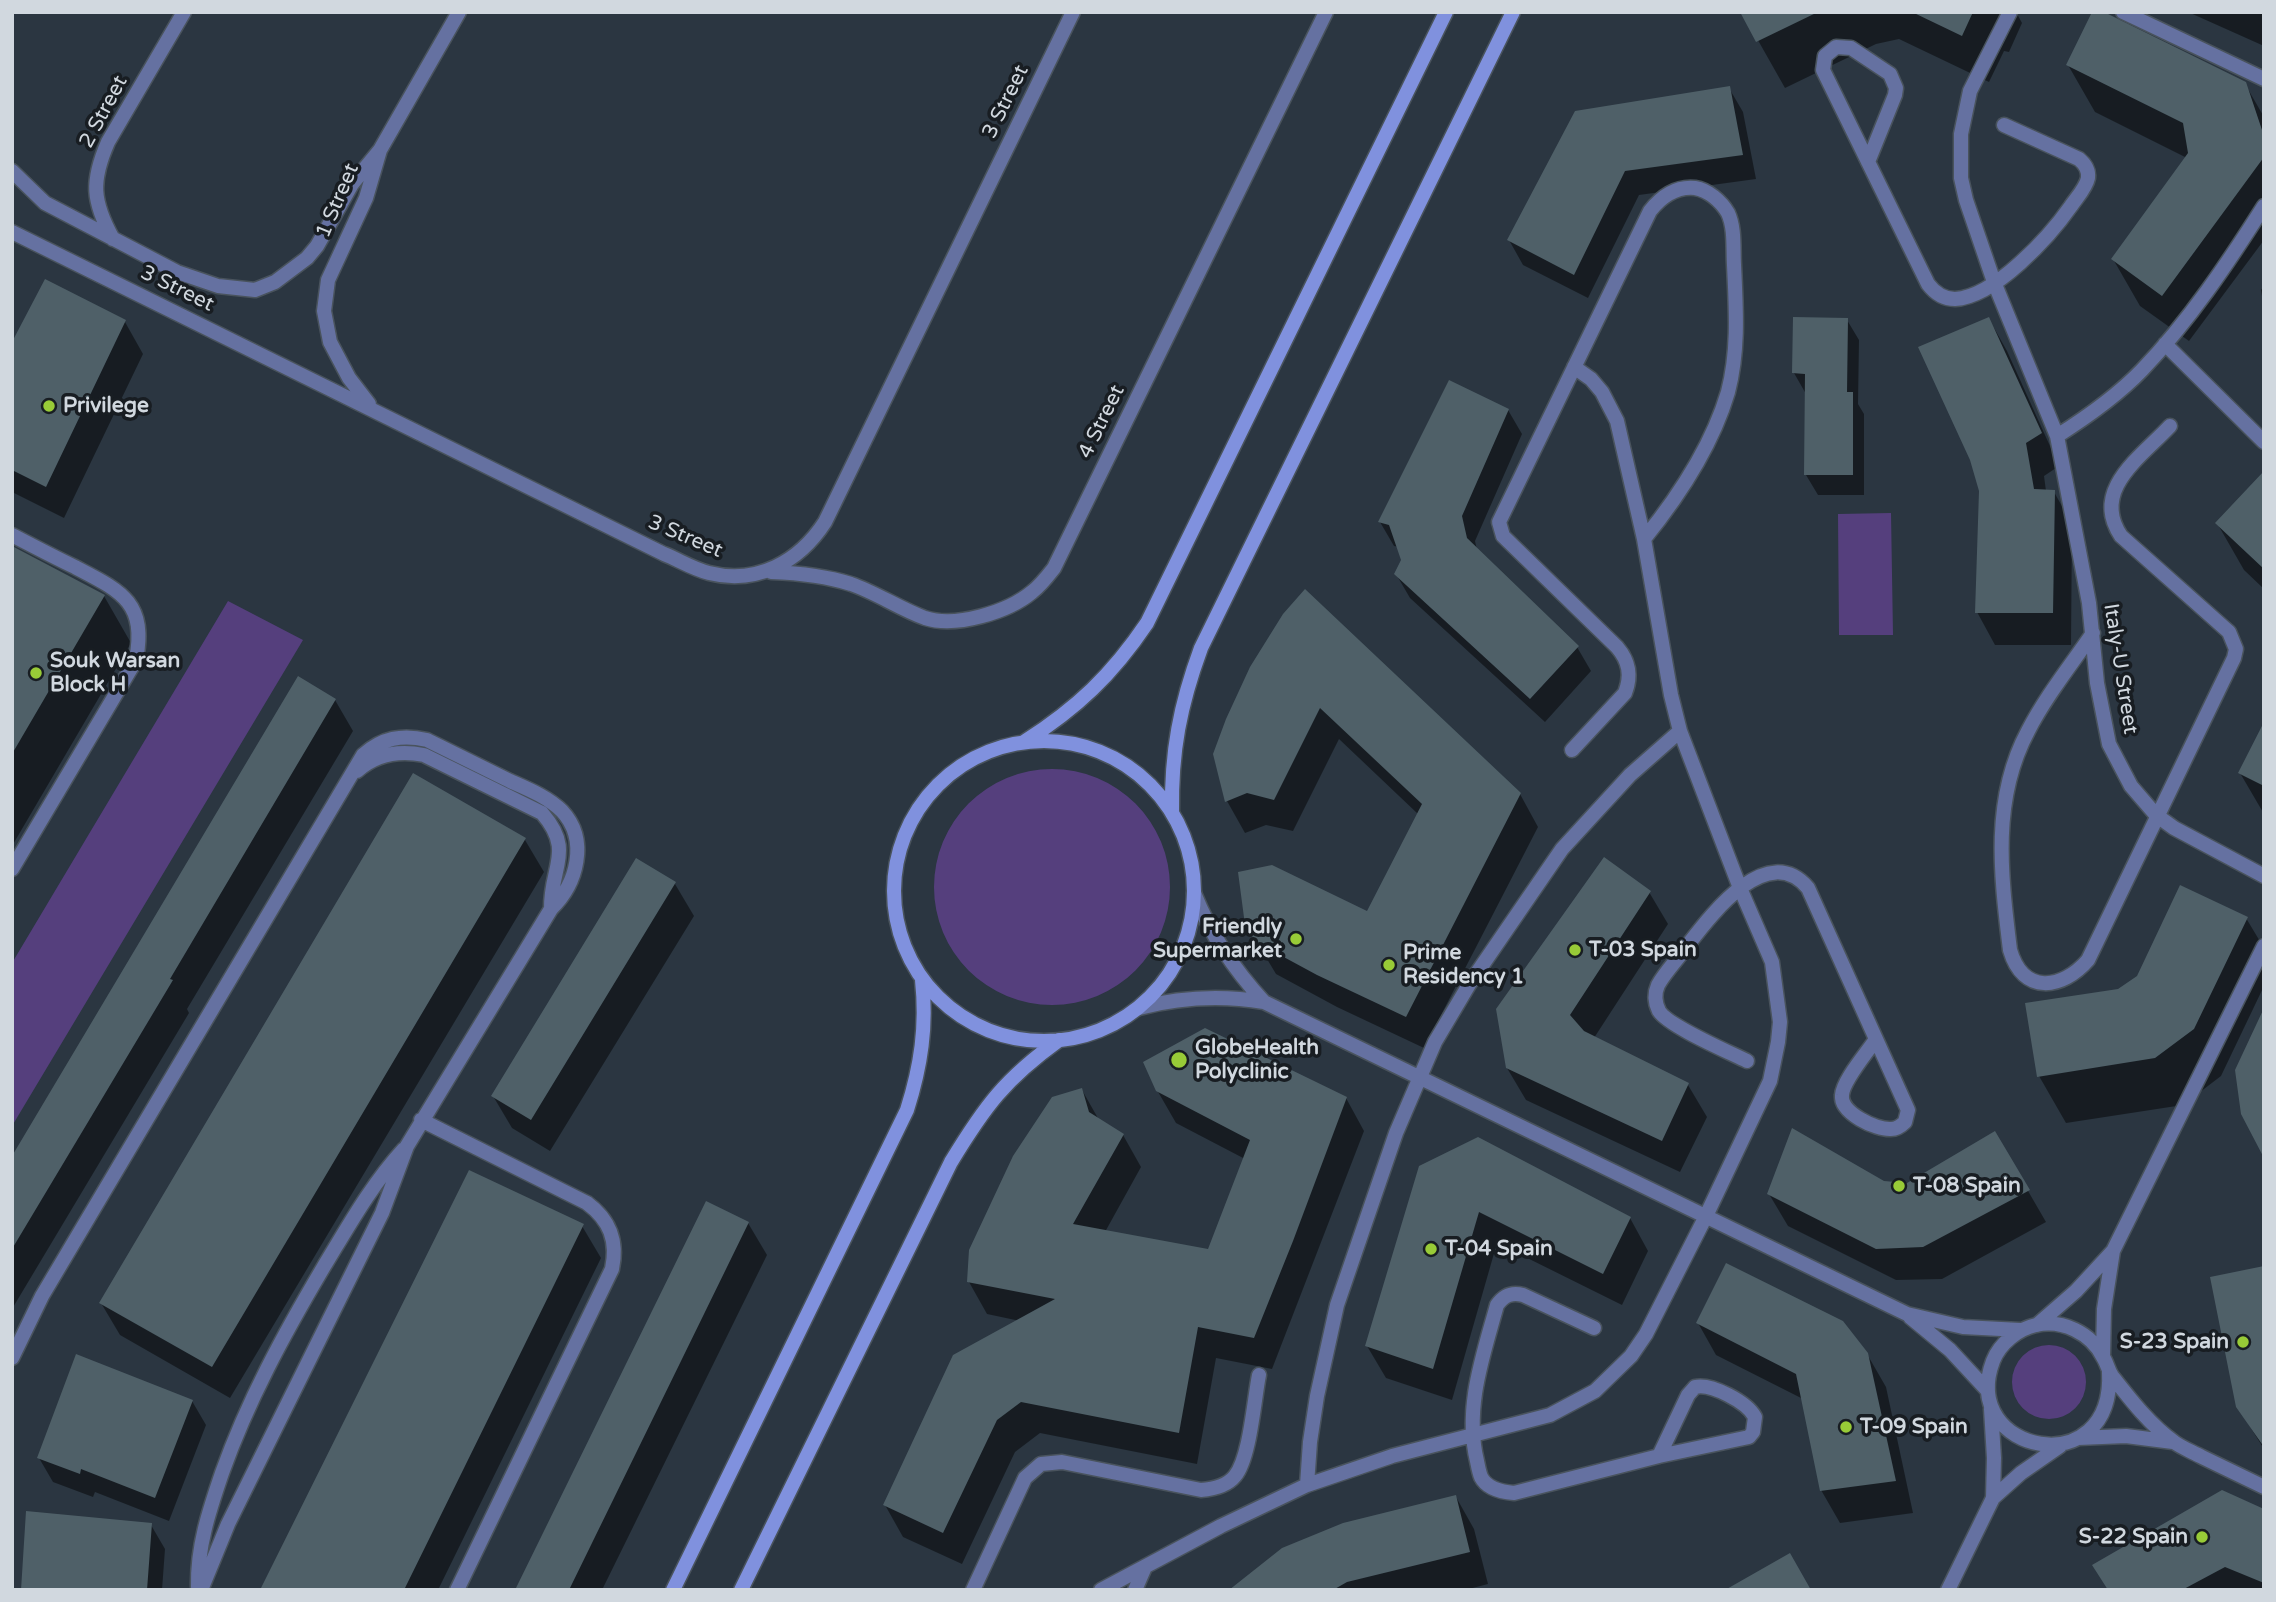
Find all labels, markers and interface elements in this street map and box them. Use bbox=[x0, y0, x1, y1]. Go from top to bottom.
street label: 3 Street bbox=[977, 61, 1035, 143]
street label: 2 Street bbox=[74, 71, 134, 153]
street label: 1 Street bbox=[311, 160, 365, 242]
street label: 3 Street bbox=[136, 260, 218, 318]
street label: 4 Street bbox=[1073, 381, 1131, 463]
place label: Privilege bbox=[63, 393, 149, 419]
marker: Privilege bbox=[41, 398, 57, 414]
street label: 3 Street bbox=[644, 510, 726, 564]
street label: Italy-U Street bbox=[2097, 602, 2143, 736]
place label: Souk Warsan Block H bbox=[50, 648, 180, 698]
marker: Souk Warsan Block H bbox=[28, 665, 44, 681]
place label: Friendly Supermarket bbox=[1153, 914, 1282, 964]
marker: Friendly Supermarket bbox=[1288, 931, 1304, 947]
place label: T-03 Spain bbox=[1589, 937, 1697, 963]
place label: Prime Residency 1 bbox=[1403, 940, 1524, 990]
marker: T-03 Spain bbox=[1567, 942, 1583, 958]
marker: Prime Residency 1 bbox=[1381, 957, 1397, 973]
place label: GlobeHealth Polyclinic bbox=[1195, 1035, 1319, 1085]
marker: GlobeHealth Polyclinic bbox=[1169, 1050, 1189, 1070]
place label: T-08 Spain bbox=[1913, 1173, 2021, 1199]
marker: T-08 Spain bbox=[1891, 1178, 1907, 1194]
place label: T-04 Spain bbox=[1445, 1236, 1553, 1262]
marker: T-04 Spain bbox=[1423, 1241, 1439, 1257]
place label: S-23 Spain bbox=[2120, 1329, 2229, 1355]
marker: S-23 Spain bbox=[2235, 1334, 2251, 1350]
place label: T-09 Spain bbox=[1860, 1414, 1968, 1440]
marker: T-09 Spain bbox=[1838, 1419, 1854, 1435]
place label: S-22 Spain bbox=[2079, 1524, 2188, 1550]
marker: S-22 Spain bbox=[2194, 1529, 2210, 1545]

